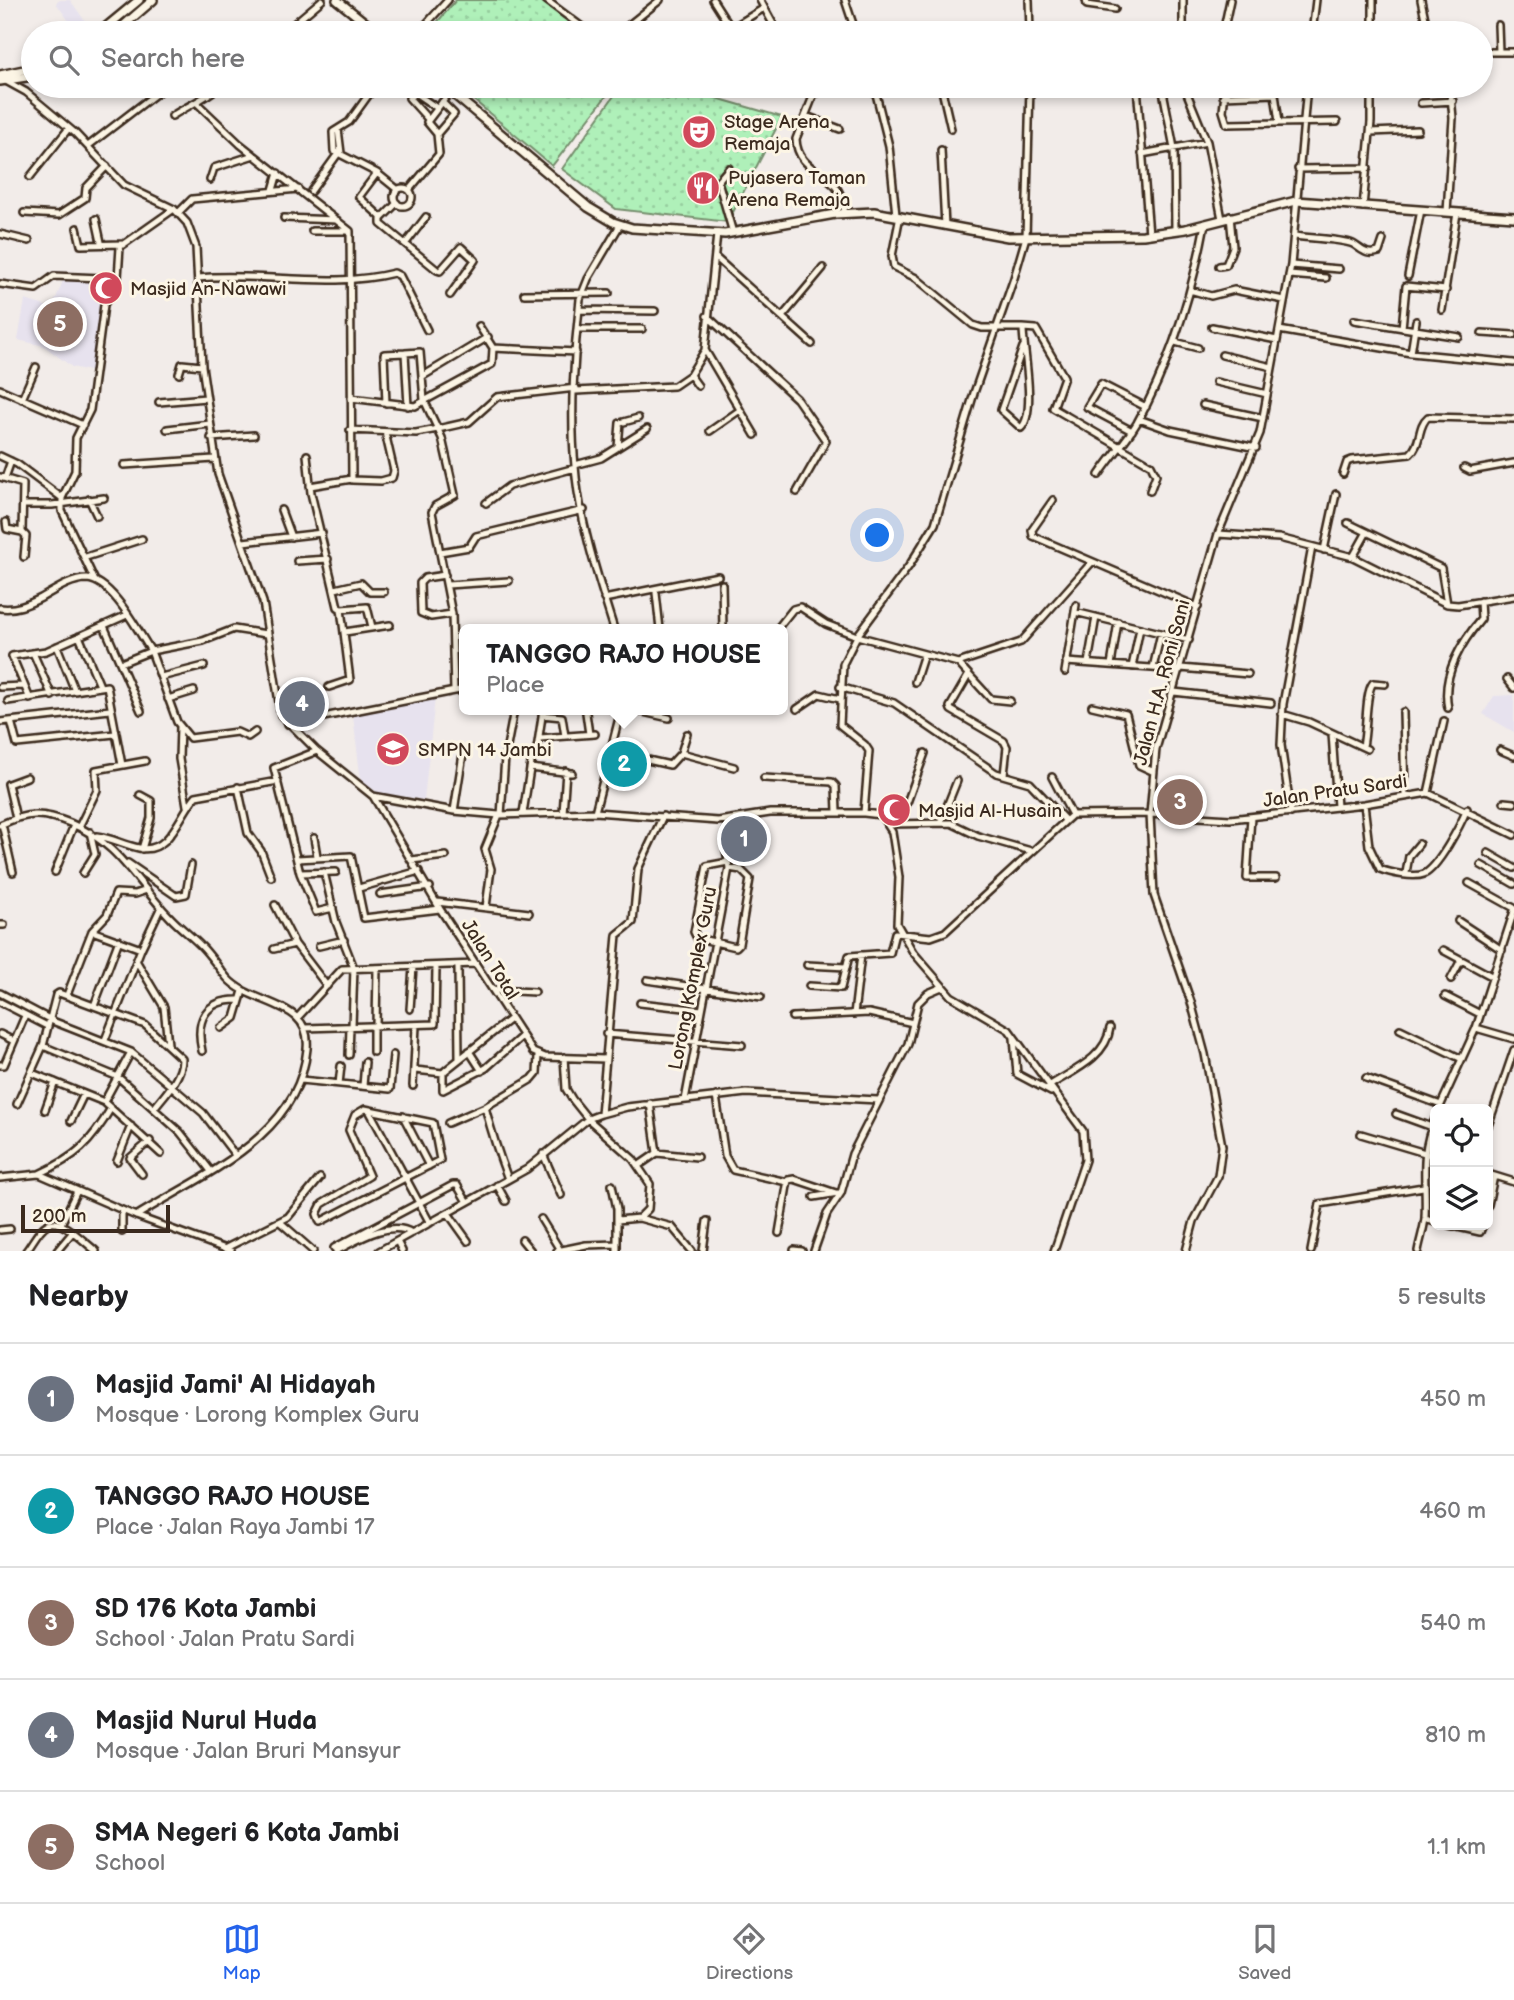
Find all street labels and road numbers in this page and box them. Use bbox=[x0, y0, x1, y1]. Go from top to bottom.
street label: Jalan H.A. Roni Sani bbox=[1129, 597, 1196, 768]
street label: Jalan Pratu Sardi bbox=[1262, 770, 1409, 813]
street label: Lorong Komplex Guru bbox=[664, 885, 723, 1072]
street label: Jalan Total bbox=[456, 915, 524, 1004]

